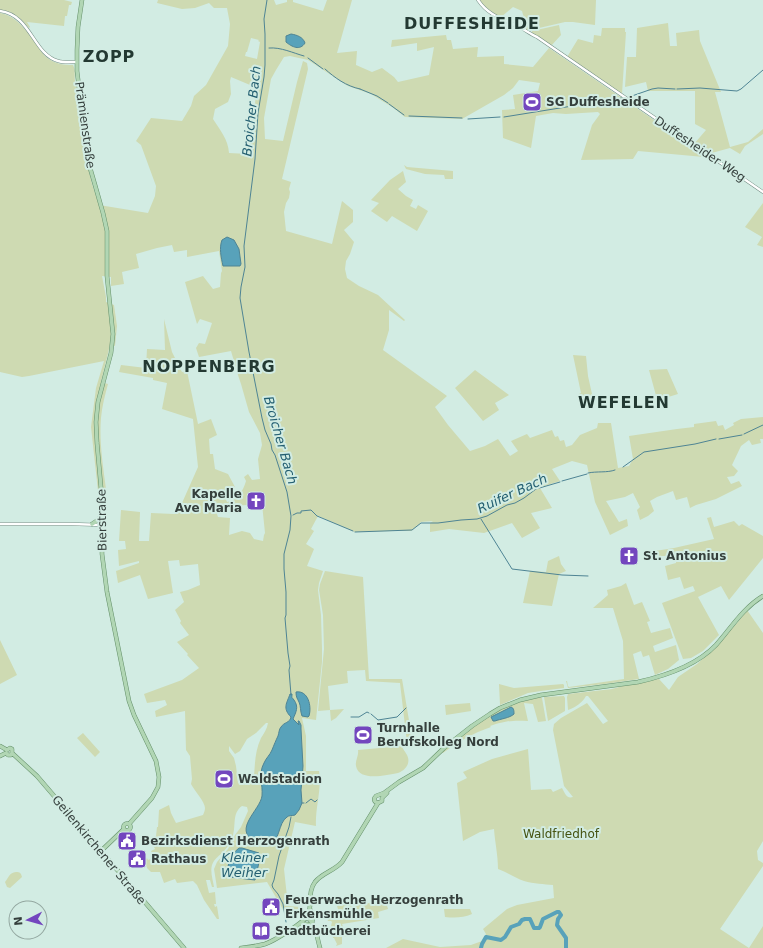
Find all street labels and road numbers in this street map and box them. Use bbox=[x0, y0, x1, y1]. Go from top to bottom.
street label: Prämienstraße bbox=[72, 81, 98, 169]
street label: Duffesheider Weg bbox=[652, 113, 748, 185]
street label: Bierstraße bbox=[94, 489, 110, 551]
street label: Geilenkirchener Straße bbox=[49, 793, 149, 907]

